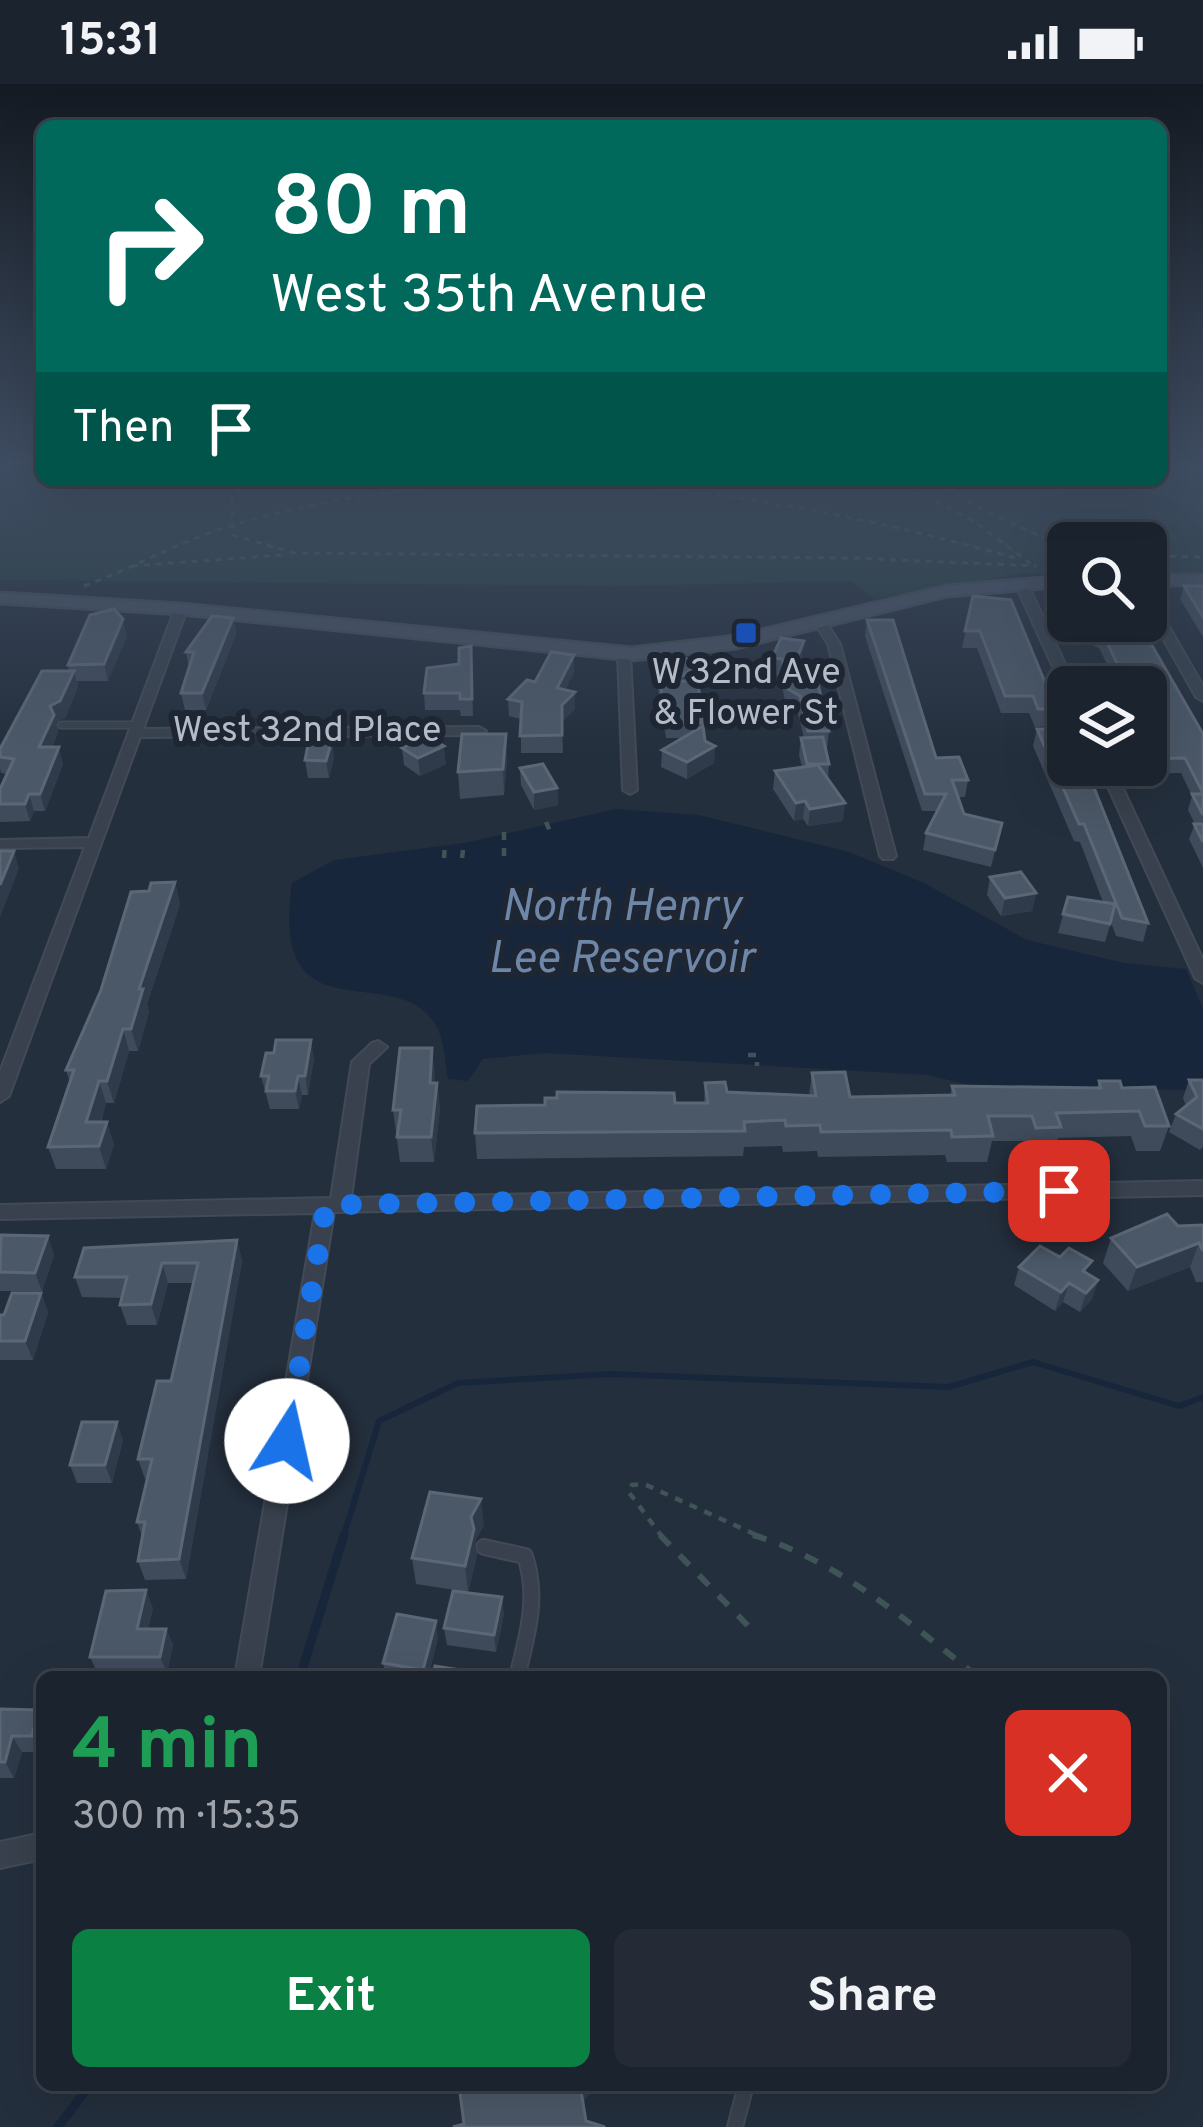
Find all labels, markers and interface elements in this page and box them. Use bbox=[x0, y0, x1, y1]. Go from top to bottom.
text: 15:31 bbox=[60, 14, 161, 71]
text: 80 m bbox=[270, 159, 471, 265]
icon: right bbox=[72, 168, 228, 324]
text: West 35th Avenue bbox=[270, 263, 708, 332]
icon: arrive bbox=[198, 396, 264, 462]
text: Then bbox=[72, 401, 174, 458]
map controls bbox=[1047, 522, 1167, 786]
button: search bbox=[1047, 522, 1167, 642]
marker: W 32nd Ave & Flower St bbox=[733, 620, 759, 646]
place label: W 32nd Ave & Flower St bbox=[651, 651, 841, 738]
button: layers bbox=[1047, 666, 1167, 786]
street label: West 32nd Place bbox=[173, 709, 441, 755]
water label: North Henry Lee Reservoir bbox=[488, 880, 758, 989]
pin bbox=[1008, 1140, 1110, 1242]
icon: arrive bbox=[1026, 1158, 1092, 1224]
position arrow bbox=[224, 1378, 350, 1504]
text: 4 min bbox=[72, 1703, 262, 1795]
button: close bbox=[1005, 1710, 1131, 1836]
text: 300 m · 15:35 bbox=[72, 1794, 301, 1843]
button: Exit bbox=[72, 1929, 590, 2067]
button: Share bbox=[614, 1929, 1131, 2067]

